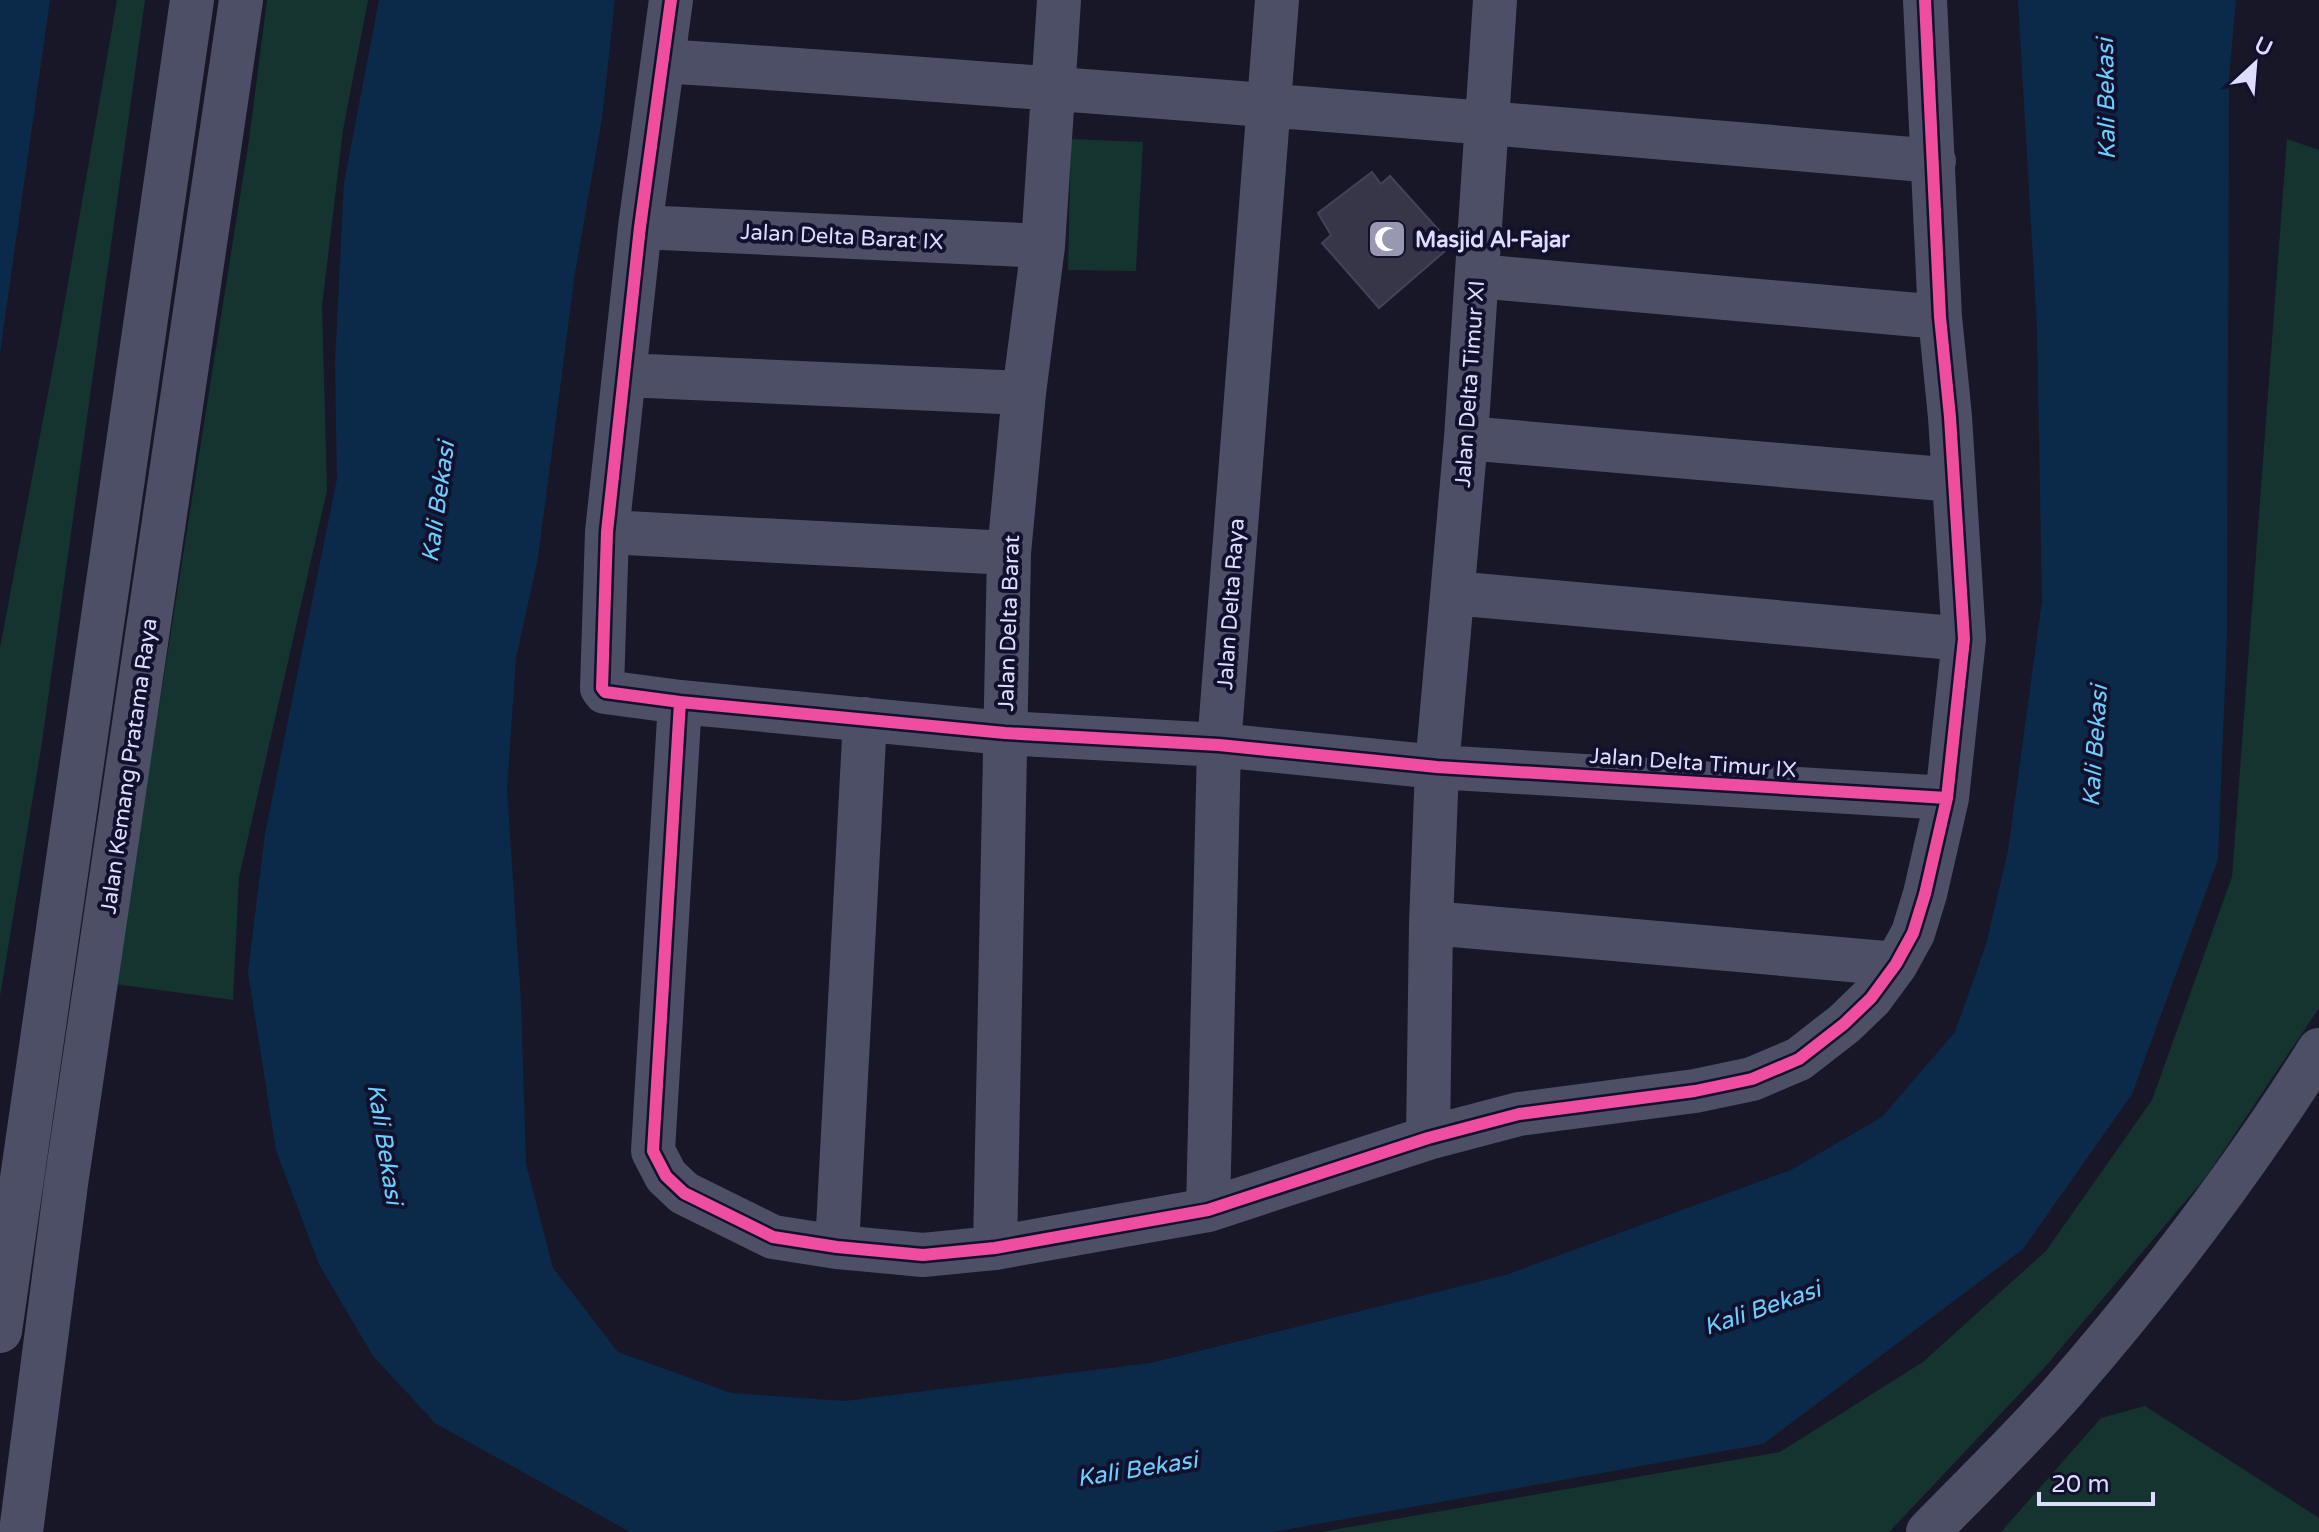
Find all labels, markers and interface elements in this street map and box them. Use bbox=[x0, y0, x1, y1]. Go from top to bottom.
north arrow bbox=[2215, 24, 2295, 104]
text: U bbox=[2250, 32, 2277, 62]
water label: Kali Bekasi bbox=[2091, 35, 2122, 160]
mosque icon: Masjid Al-Fajar bbox=[1366, 218, 1408, 260]
street label: Jalan Delta Barat IX bbox=[740, 219, 944, 255]
place label: Masjid Al-Fajar bbox=[1415, 227, 1570, 253]
street label: Jalan Delta Timur XI bbox=[1450, 280, 1490, 488]
water label: Kali Bekasi bbox=[416, 437, 462, 564]
street label: Jalan Delta Raya bbox=[1212, 517, 1250, 691]
street label: Jalan Delta Barat bbox=[993, 534, 1025, 712]
street label: Jalan Kemang Pratama Raya bbox=[95, 617, 163, 916]
water label: Kali Bekasi bbox=[2077, 681, 2114, 808]
street label: Jalan Delta Timur IX bbox=[1589, 743, 1797, 783]
water label: Kali Bekasi bbox=[361, 1082, 409, 1209]
water label: Kali Bekasi bbox=[1700, 1274, 1827, 1342]
water label: Kali Bekasi bbox=[1075, 1445, 1202, 1493]
scale bar bbox=[2039, 1456, 2153, 1506]
text: 20 m bbox=[2051, 1470, 2109, 1499]

